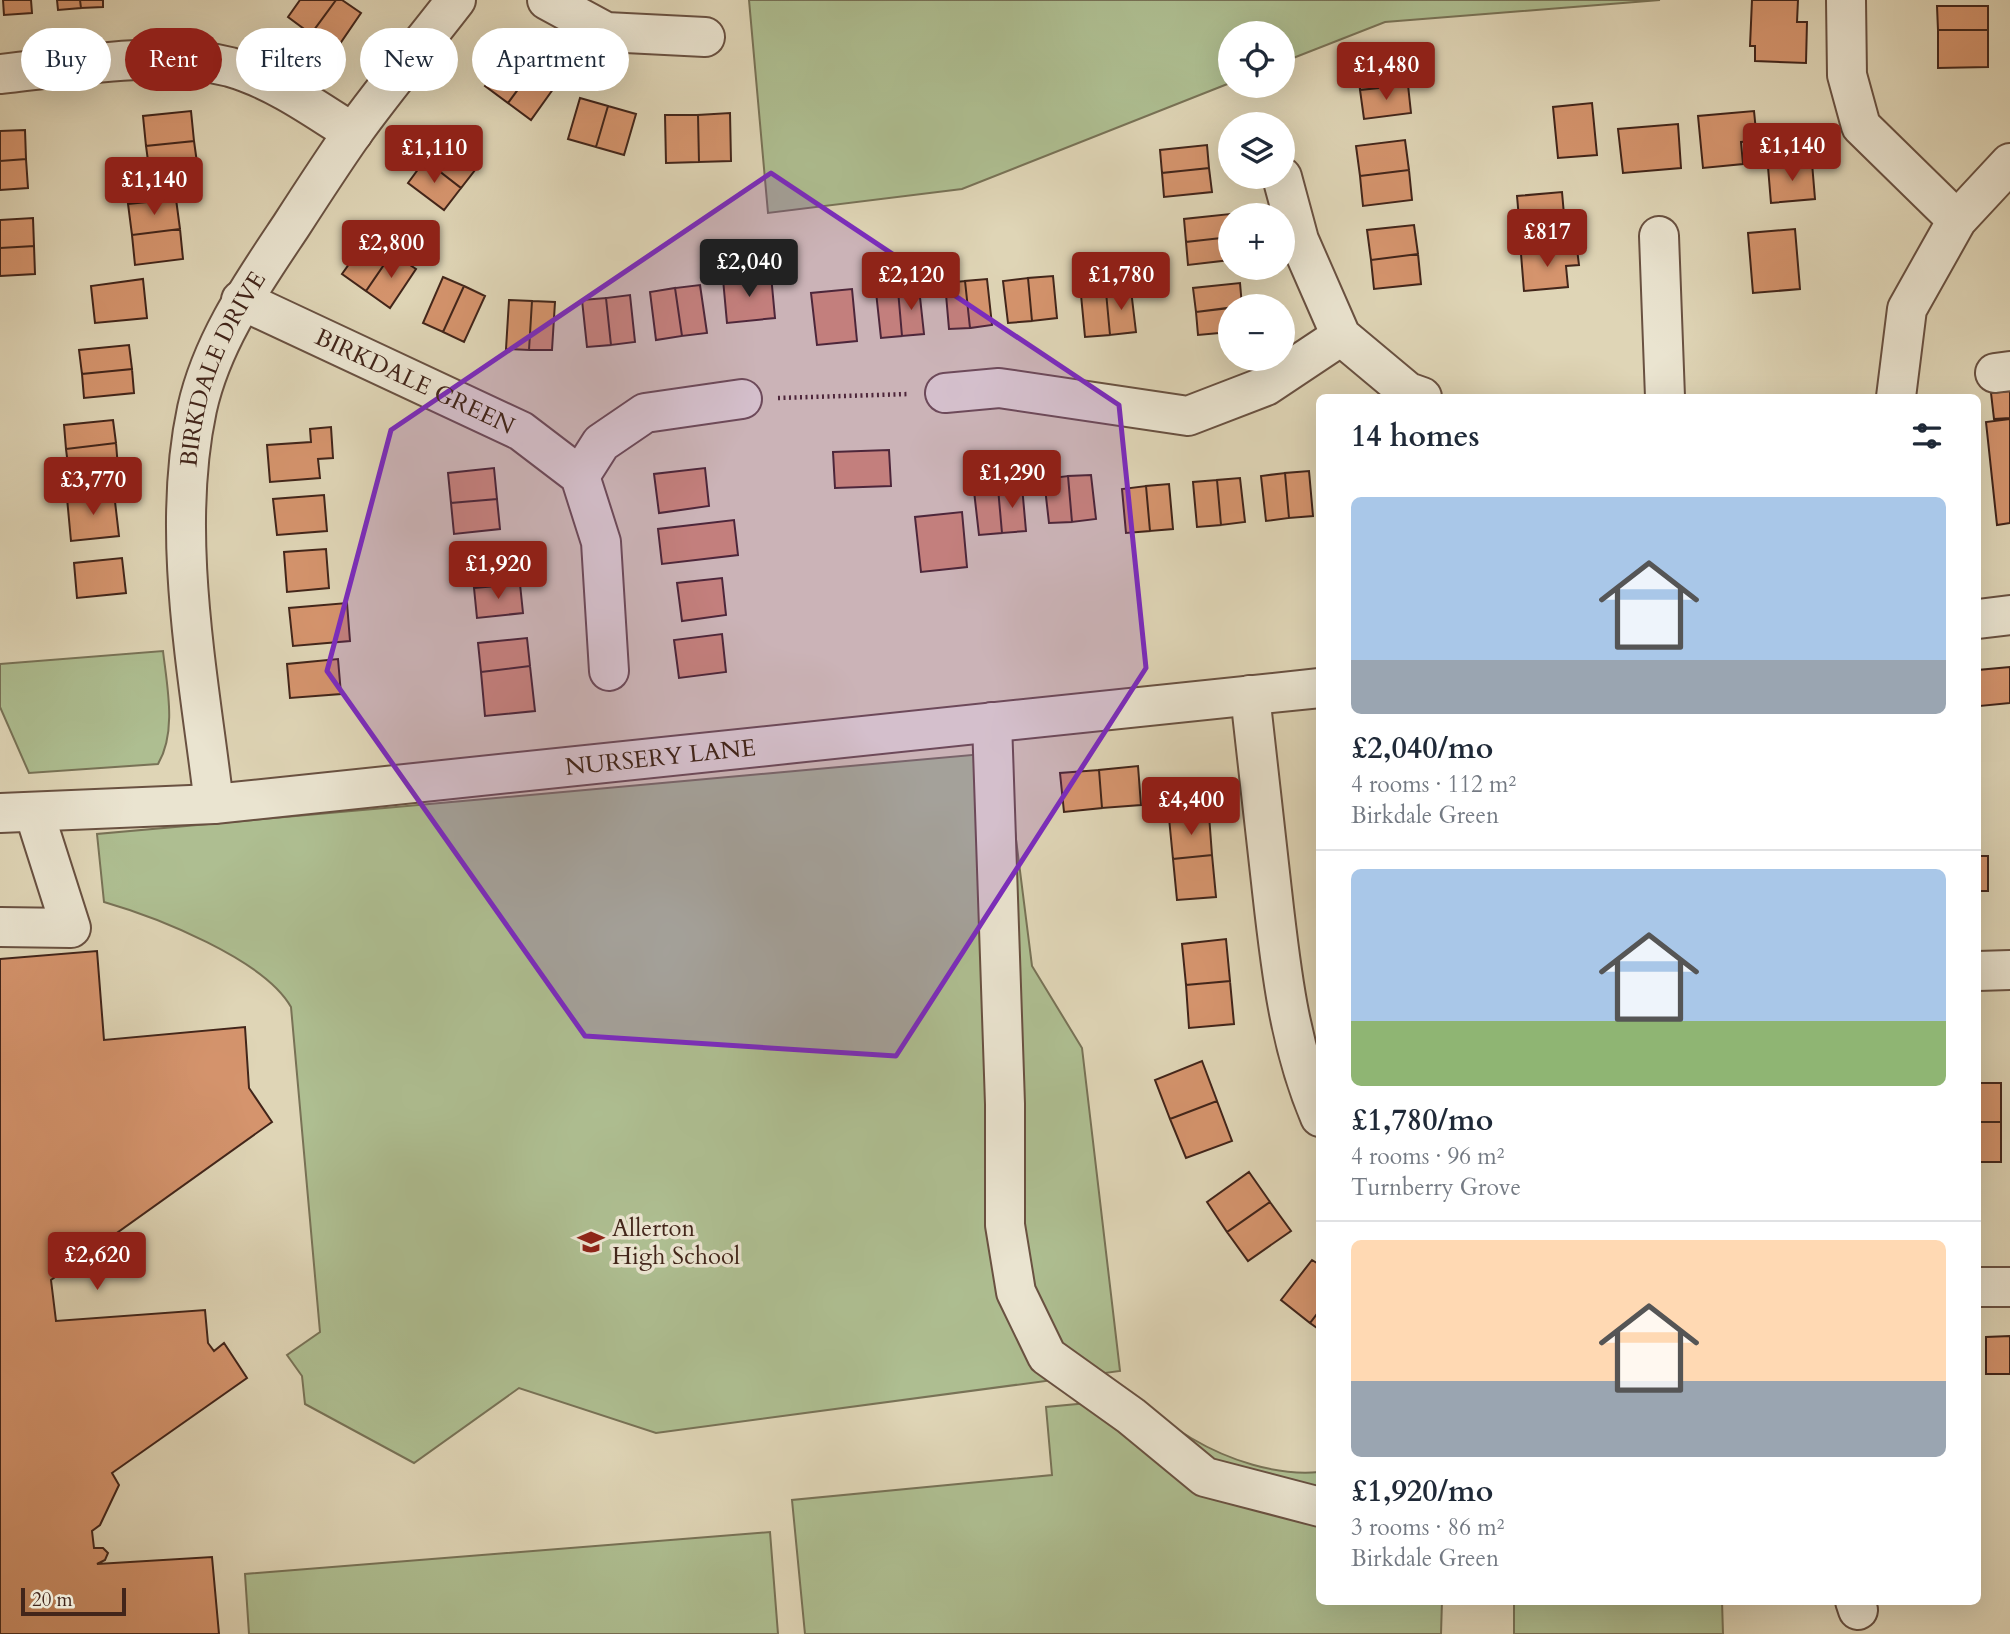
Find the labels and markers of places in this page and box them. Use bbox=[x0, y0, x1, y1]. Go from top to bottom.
pin: £1,480 bbox=[1329, 42, 1443, 102]
pin: £1,140 bbox=[1735, 124, 1849, 183]
pin: £1,110 bbox=[377, 125, 491, 185]
pin: £1,140 bbox=[97, 158, 211, 217]
pin: £817 bbox=[1506, 210, 1588, 269]
pin: £2,800 bbox=[334, 220, 448, 280]
pin: £2,040 bbox=[692, 240, 806, 299]
pin: £2,120 bbox=[854, 252, 968, 312]
pin: £1,780 bbox=[1064, 252, 1178, 312]
pin: £1,290 bbox=[955, 450, 1069, 510]
pin: £3,770 bbox=[36, 458, 150, 517]
pin: £1,920 bbox=[441, 542, 555, 601]
pin: £4,400 bbox=[1134, 778, 1248, 837]
place label: Allerton High School bbox=[612, 1212, 740, 1273]
school or university icon: Allerton High School bbox=[576, 1227, 606, 1257]
pin: £2,620 bbox=[40, 1232, 154, 1292]

